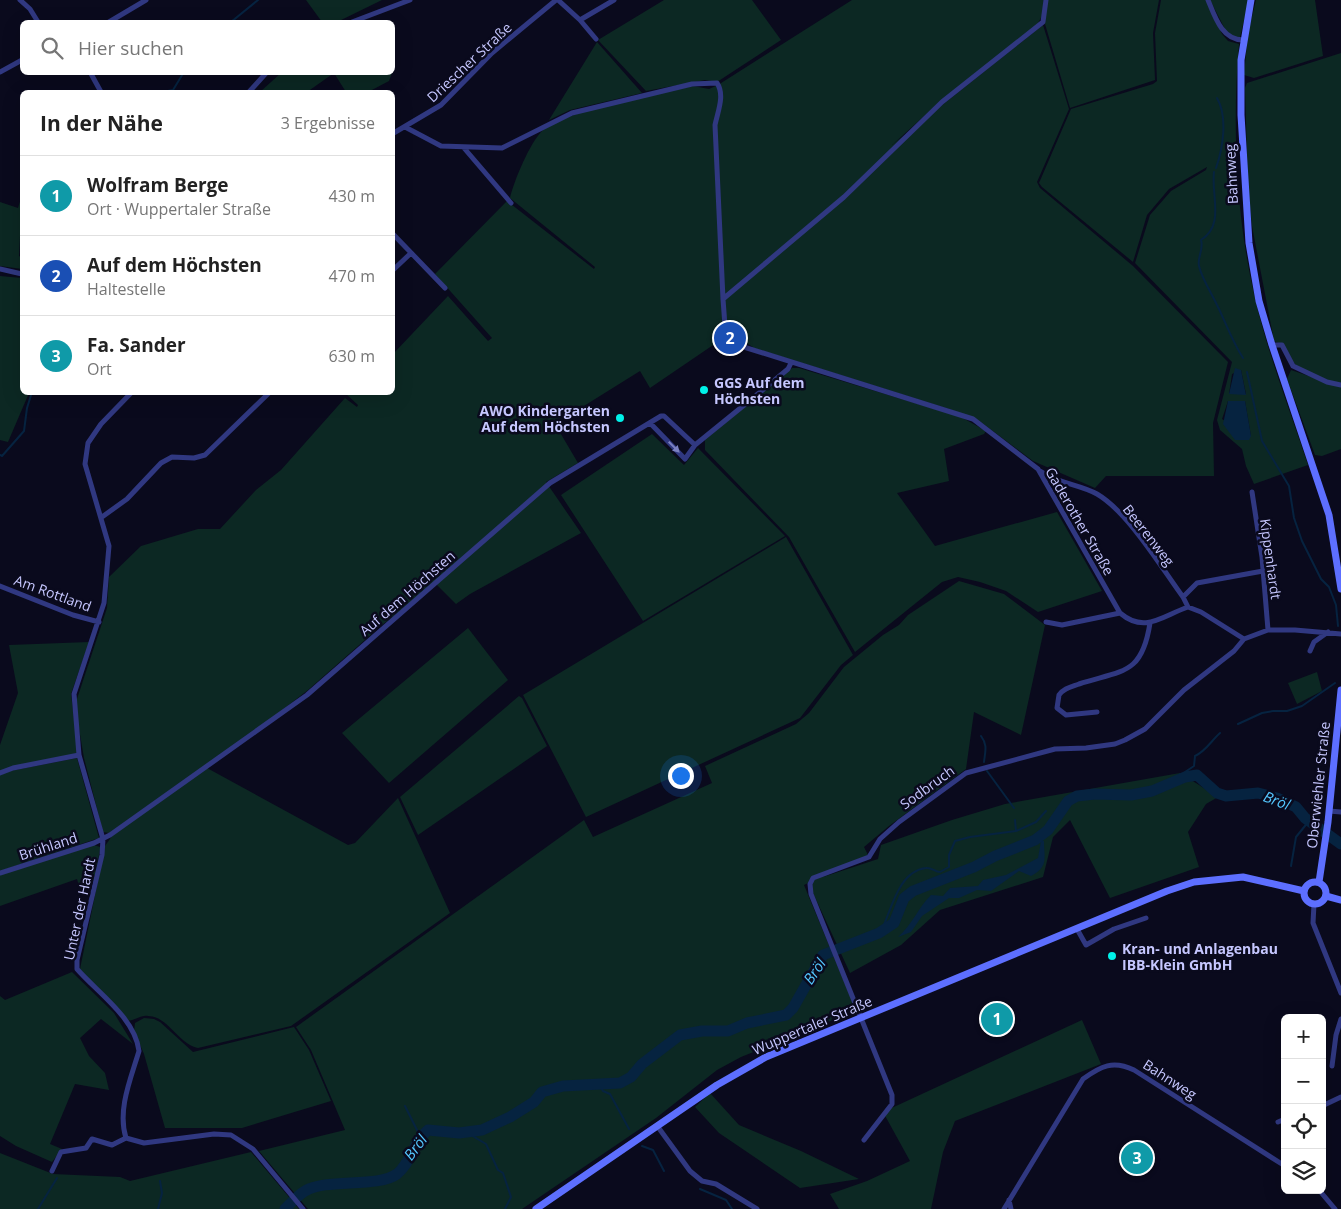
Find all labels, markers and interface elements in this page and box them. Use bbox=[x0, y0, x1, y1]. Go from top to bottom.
street label: Driescher Straße bbox=[423, 18, 516, 106]
search box bbox=[20, 20, 395, 75]
icon: search bbox=[38, 34, 66, 62]
text: Hier suchen bbox=[78, 35, 184, 61]
text: In der Nähe bbox=[40, 109, 163, 137]
text: 3 Ergebnisse bbox=[281, 112, 375, 134]
street label: Bahnweg bbox=[1220, 143, 1242, 205]
text: Wolfram Berge bbox=[87, 172, 229, 198]
text: 1 bbox=[51, 185, 61, 207]
text: 430 m bbox=[329, 185, 375, 207]
text: Ort · Wuppertaler Straße bbox=[87, 198, 271, 220]
text: Auf dem Höchsten bbox=[87, 252, 262, 278]
text: 2 bbox=[51, 265, 61, 287]
text: 470 m bbox=[329, 265, 375, 287]
text: Haltestelle bbox=[87, 278, 166, 300]
pin: 2 bbox=[714, 319, 746, 357]
text: Fa. Sander bbox=[87, 332, 186, 358]
text: 3 bbox=[51, 345, 61, 367]
text: 630 m bbox=[329, 345, 375, 367]
text: Ort bbox=[87, 358, 112, 380]
place label: GGS Auf dem Höchsten bbox=[714, 373, 804, 408]
marker: GGS Auf dem Höchsten bbox=[698, 384, 710, 396]
place label: AWO Kindergarten Auf dem Höchsten bbox=[479, 401, 610, 436]
marker: AWO Kindergarten Auf dem Höchsten bbox=[614, 412, 626, 424]
one-way arrow bbox=[667, 441, 679, 453]
street label: Gaderother Straße bbox=[1041, 463, 1119, 579]
street label: Beerenweg bbox=[1119, 500, 1179, 570]
street label: Kippenhardt bbox=[1256, 517, 1286, 601]
street label: Auf dem Höchsten bbox=[355, 546, 459, 640]
street label: Am Rottland bbox=[12, 570, 94, 616]
street label: Oberwiehler Straße bbox=[1302, 721, 1334, 849]
street label: Sodbruch bbox=[896, 761, 958, 813]
your location bbox=[668, 763, 694, 789]
water label: Bröl bbox=[1261, 786, 1294, 815]
street label: Brühland bbox=[16, 828, 80, 864]
street label: Unter der Hardt bbox=[59, 856, 99, 962]
place label: Kran- und Anlagenbau IBB-Klein GmbH bbox=[1122, 939, 1278, 974]
marker: Kran- und Anlagenbau IBB-Klein GmbH bbox=[1106, 950, 1118, 962]
water label: Bröl bbox=[798, 953, 831, 988]
street label: Wuppertaler Straße bbox=[749, 991, 875, 1059]
pin: 1 bbox=[981, 1000, 1013, 1038]
map controls bbox=[1281, 1014, 1326, 1194]
button: + bbox=[1281, 1014, 1326, 1059]
street label: Bahnweg bbox=[1140, 1055, 1201, 1104]
button: − bbox=[1281, 1059, 1326, 1104]
button: locate bbox=[1281, 1104, 1326, 1149]
water label: Bröl bbox=[399, 1129, 432, 1164]
pin: 3 bbox=[1121, 1139, 1153, 1177]
button: layers bbox=[1281, 1149, 1326, 1194]

